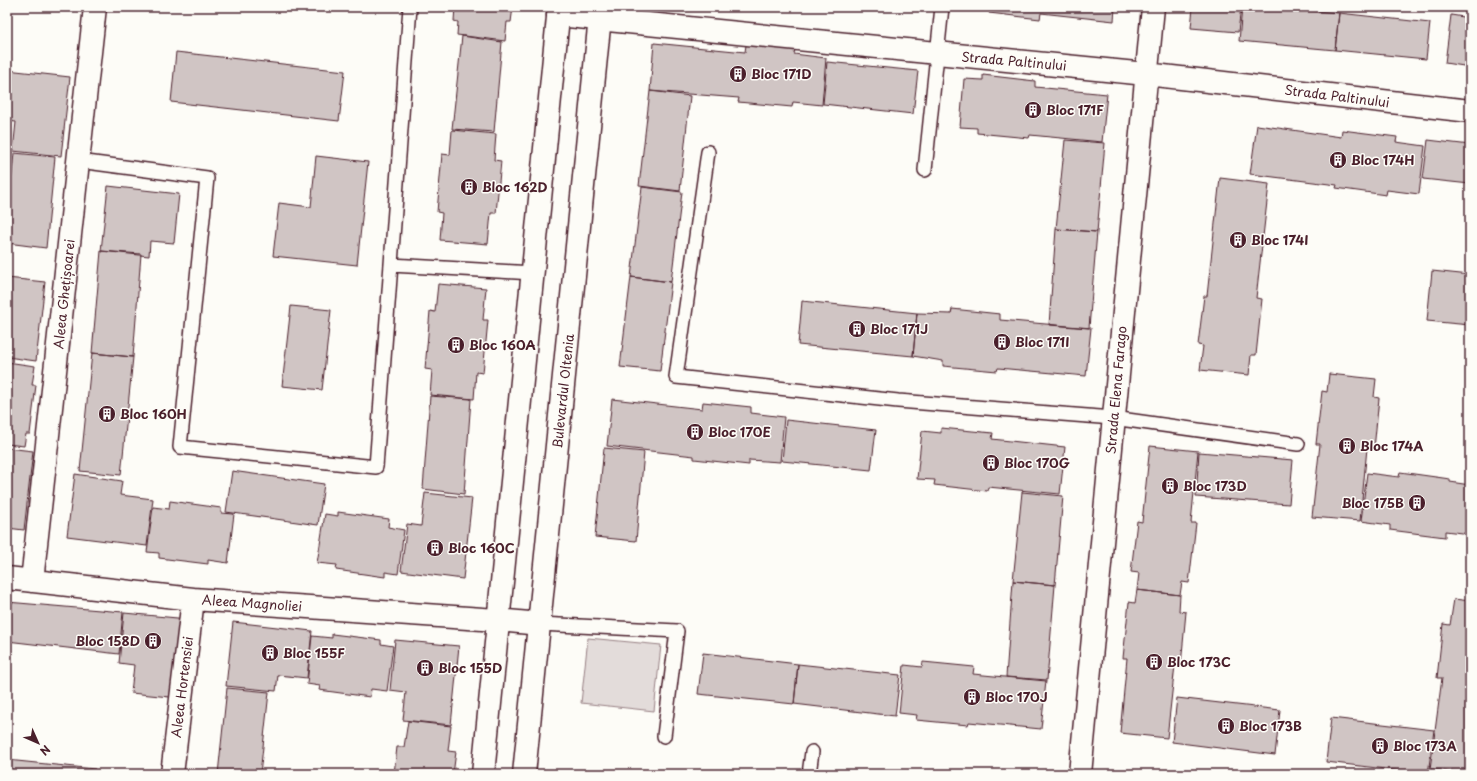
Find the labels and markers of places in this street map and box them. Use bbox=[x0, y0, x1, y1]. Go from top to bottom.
building icon: Bloc 171D bbox=[728, 64, 748, 84]
place label: Bloc 171D bbox=[751, 64, 811, 83]
building icon: Bloc 171F bbox=[1023, 100, 1043, 120]
place label: Bloc 171F bbox=[1046, 100, 1104, 119]
building icon: Bloc 174H bbox=[1328, 150, 1348, 170]
place label: Bloc 174H bbox=[1351, 150, 1415, 169]
building icon: Bloc 162D bbox=[459, 177, 479, 197]
place label: Bloc 162D bbox=[482, 177, 548, 196]
building icon: Bloc 174I bbox=[1228, 230, 1248, 250]
place label: Bloc 174I bbox=[1251, 230, 1309, 249]
building icon: Bloc 171J bbox=[847, 319, 867, 339]
place label: Bloc 171J bbox=[870, 319, 928, 338]
building icon: Bloc 171I bbox=[992, 332, 1012, 352]
place label: Bloc 171I bbox=[1015, 332, 1069, 351]
building icon: Bloc 160A bbox=[446, 335, 466, 355]
place label: Bloc 160A bbox=[469, 335, 536, 354]
building icon: Bloc 160H bbox=[97, 404, 117, 424]
place label: Bloc 160H bbox=[120, 404, 187, 423]
building icon: Bloc 170E bbox=[685, 422, 705, 442]
place label: Bloc 170E bbox=[708, 422, 771, 441]
building icon: Bloc 174A bbox=[1337, 436, 1357, 456]
place label: Bloc 174A bbox=[1360, 436, 1423, 455]
building icon: Bloc 170G bbox=[981, 453, 1001, 473]
place label: Bloc 170G bbox=[1004, 453, 1070, 472]
building icon: Bloc 173D bbox=[1160, 476, 1180, 496]
place label: Bloc 173D bbox=[1183, 476, 1247, 495]
place label: Bloc 175B bbox=[1342, 493, 1404, 512]
building icon: Bloc 175B bbox=[1407, 493, 1427, 513]
building icon: Bloc 160C bbox=[425, 538, 445, 558]
place label: Bloc 160C bbox=[448, 538, 515, 557]
place label: Bloc 158D bbox=[76, 631, 140, 650]
building icon: Bloc 158D bbox=[143, 631, 163, 651]
building icon: Bloc 155F bbox=[260, 643, 280, 663]
place label: Bloc 155F bbox=[283, 643, 345, 662]
building icon: Bloc 173C bbox=[1144, 652, 1164, 672]
place label: Bloc 173C bbox=[1167, 652, 1231, 671]
building icon: Bloc 155D bbox=[415, 658, 435, 678]
place label: Bloc 155D bbox=[438, 658, 502, 677]
building icon: Bloc 170J bbox=[962, 687, 982, 707]
place label: Bloc 170J bbox=[985, 687, 1048, 706]
building icon: Bloc 173B bbox=[1216, 716, 1236, 736]
place label: Bloc 173B bbox=[1239, 716, 1302, 735]
building icon: Bloc 173A bbox=[1370, 736, 1390, 756]
place label: Bloc 173A bbox=[1393, 736, 1457, 755]

